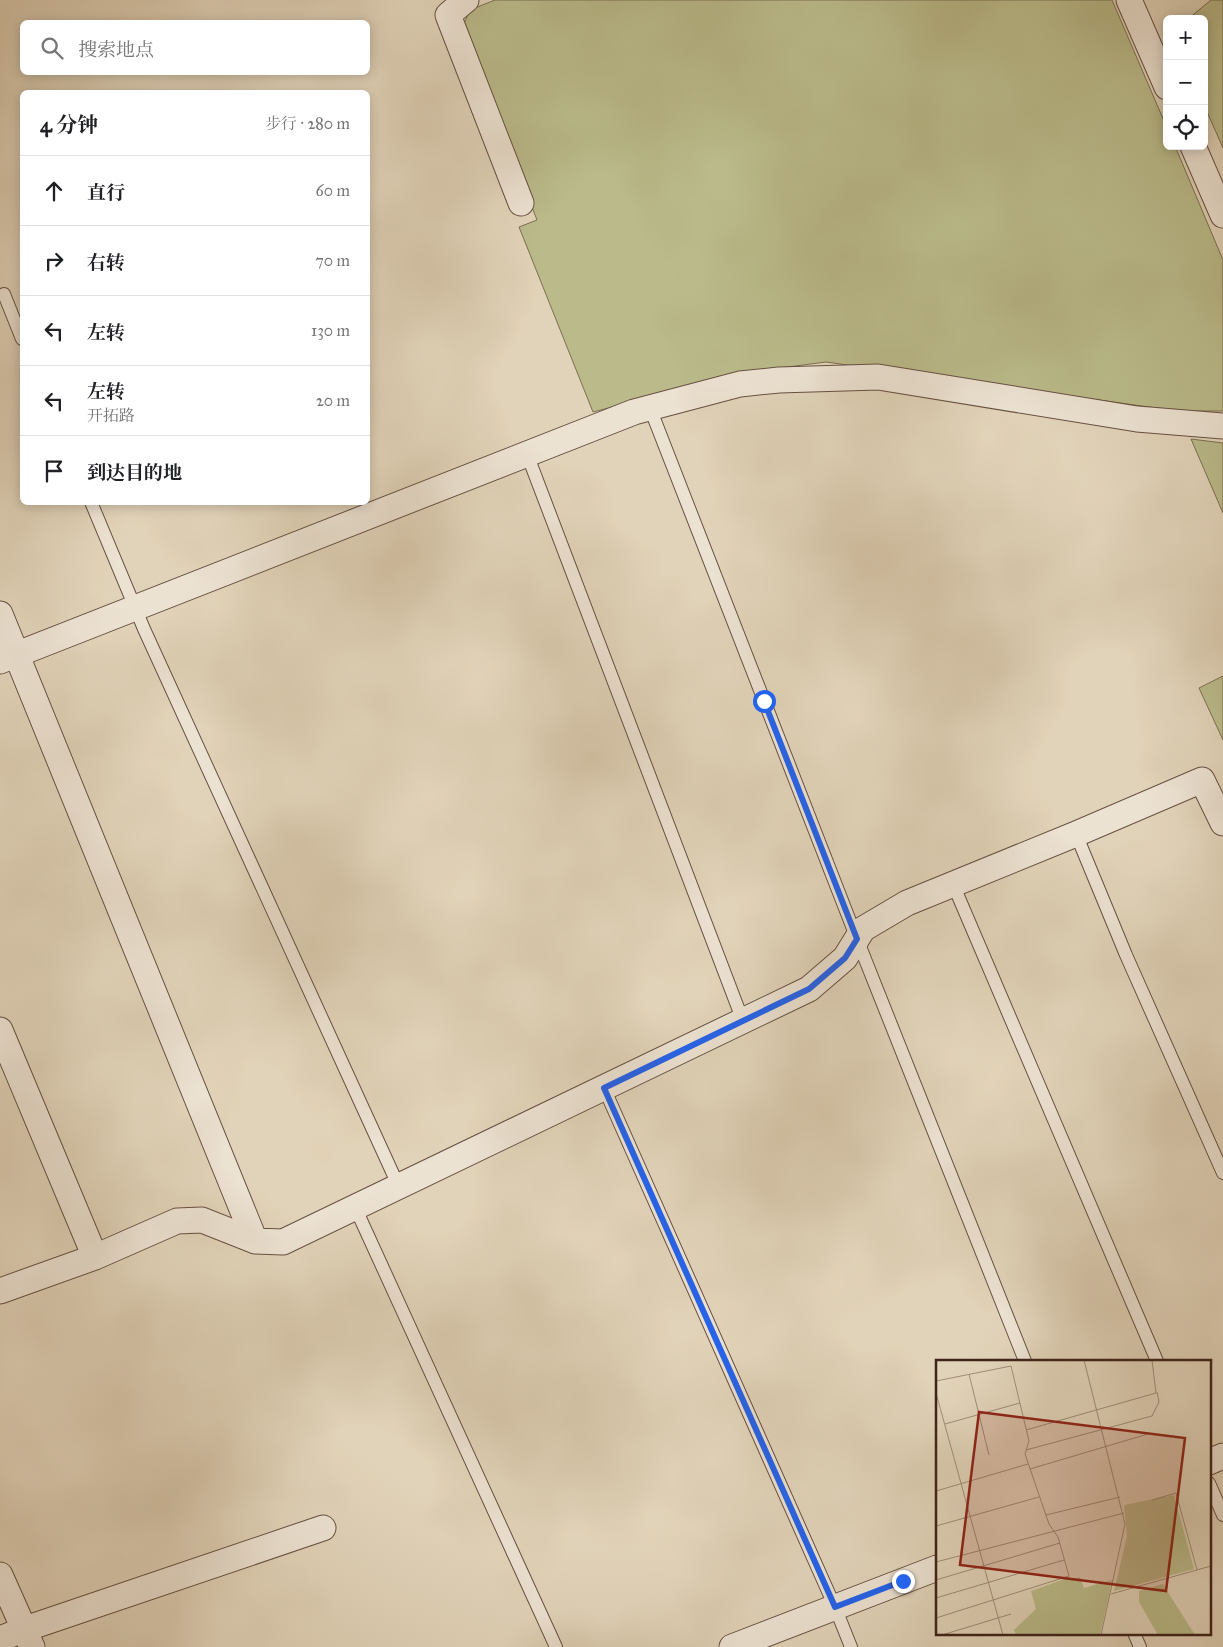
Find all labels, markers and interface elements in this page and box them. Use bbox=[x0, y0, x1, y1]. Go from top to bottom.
map controls bbox=[1163, 15, 1208, 150]
button: + bbox=[1163, 15, 1208, 60]
search box bbox=[20, 20, 370, 75]
icon: search bbox=[38, 34, 66, 62]
text: 搜索地点 bbox=[78, 38, 154, 61]
button: − bbox=[1163, 60, 1208, 105]
button: locate bbox=[1163, 105, 1208, 150]
text: 4 分钟 bbox=[40, 112, 98, 138]
text: 步行 · 280 m bbox=[265, 114, 350, 133]
icon: ahead bbox=[40, 177, 68, 205]
text: 直行 bbox=[87, 181, 125, 204]
text: 60 m bbox=[316, 181, 350, 200]
icon: right bbox=[40, 247, 68, 275]
text: 右转 bbox=[87, 251, 125, 274]
text: 70 m bbox=[315, 251, 350, 270]
icon: left bbox=[40, 317, 68, 345]
text: 左转 bbox=[87, 321, 125, 344]
text: 130 m bbox=[311, 321, 350, 340]
text: 左转 bbox=[87, 380, 125, 403]
icon: left bbox=[40, 387, 68, 415]
text: 20 m bbox=[316, 391, 350, 410]
text: 开拓路 bbox=[87, 406, 135, 425]
icon: arrive bbox=[40, 457, 68, 485]
text: 到达目的地 bbox=[87, 461, 182, 484]
route start bbox=[753, 690, 776, 713]
inset map bbox=[936, 1360, 1210, 1634]
route end bbox=[892, 1570, 915, 1593]

